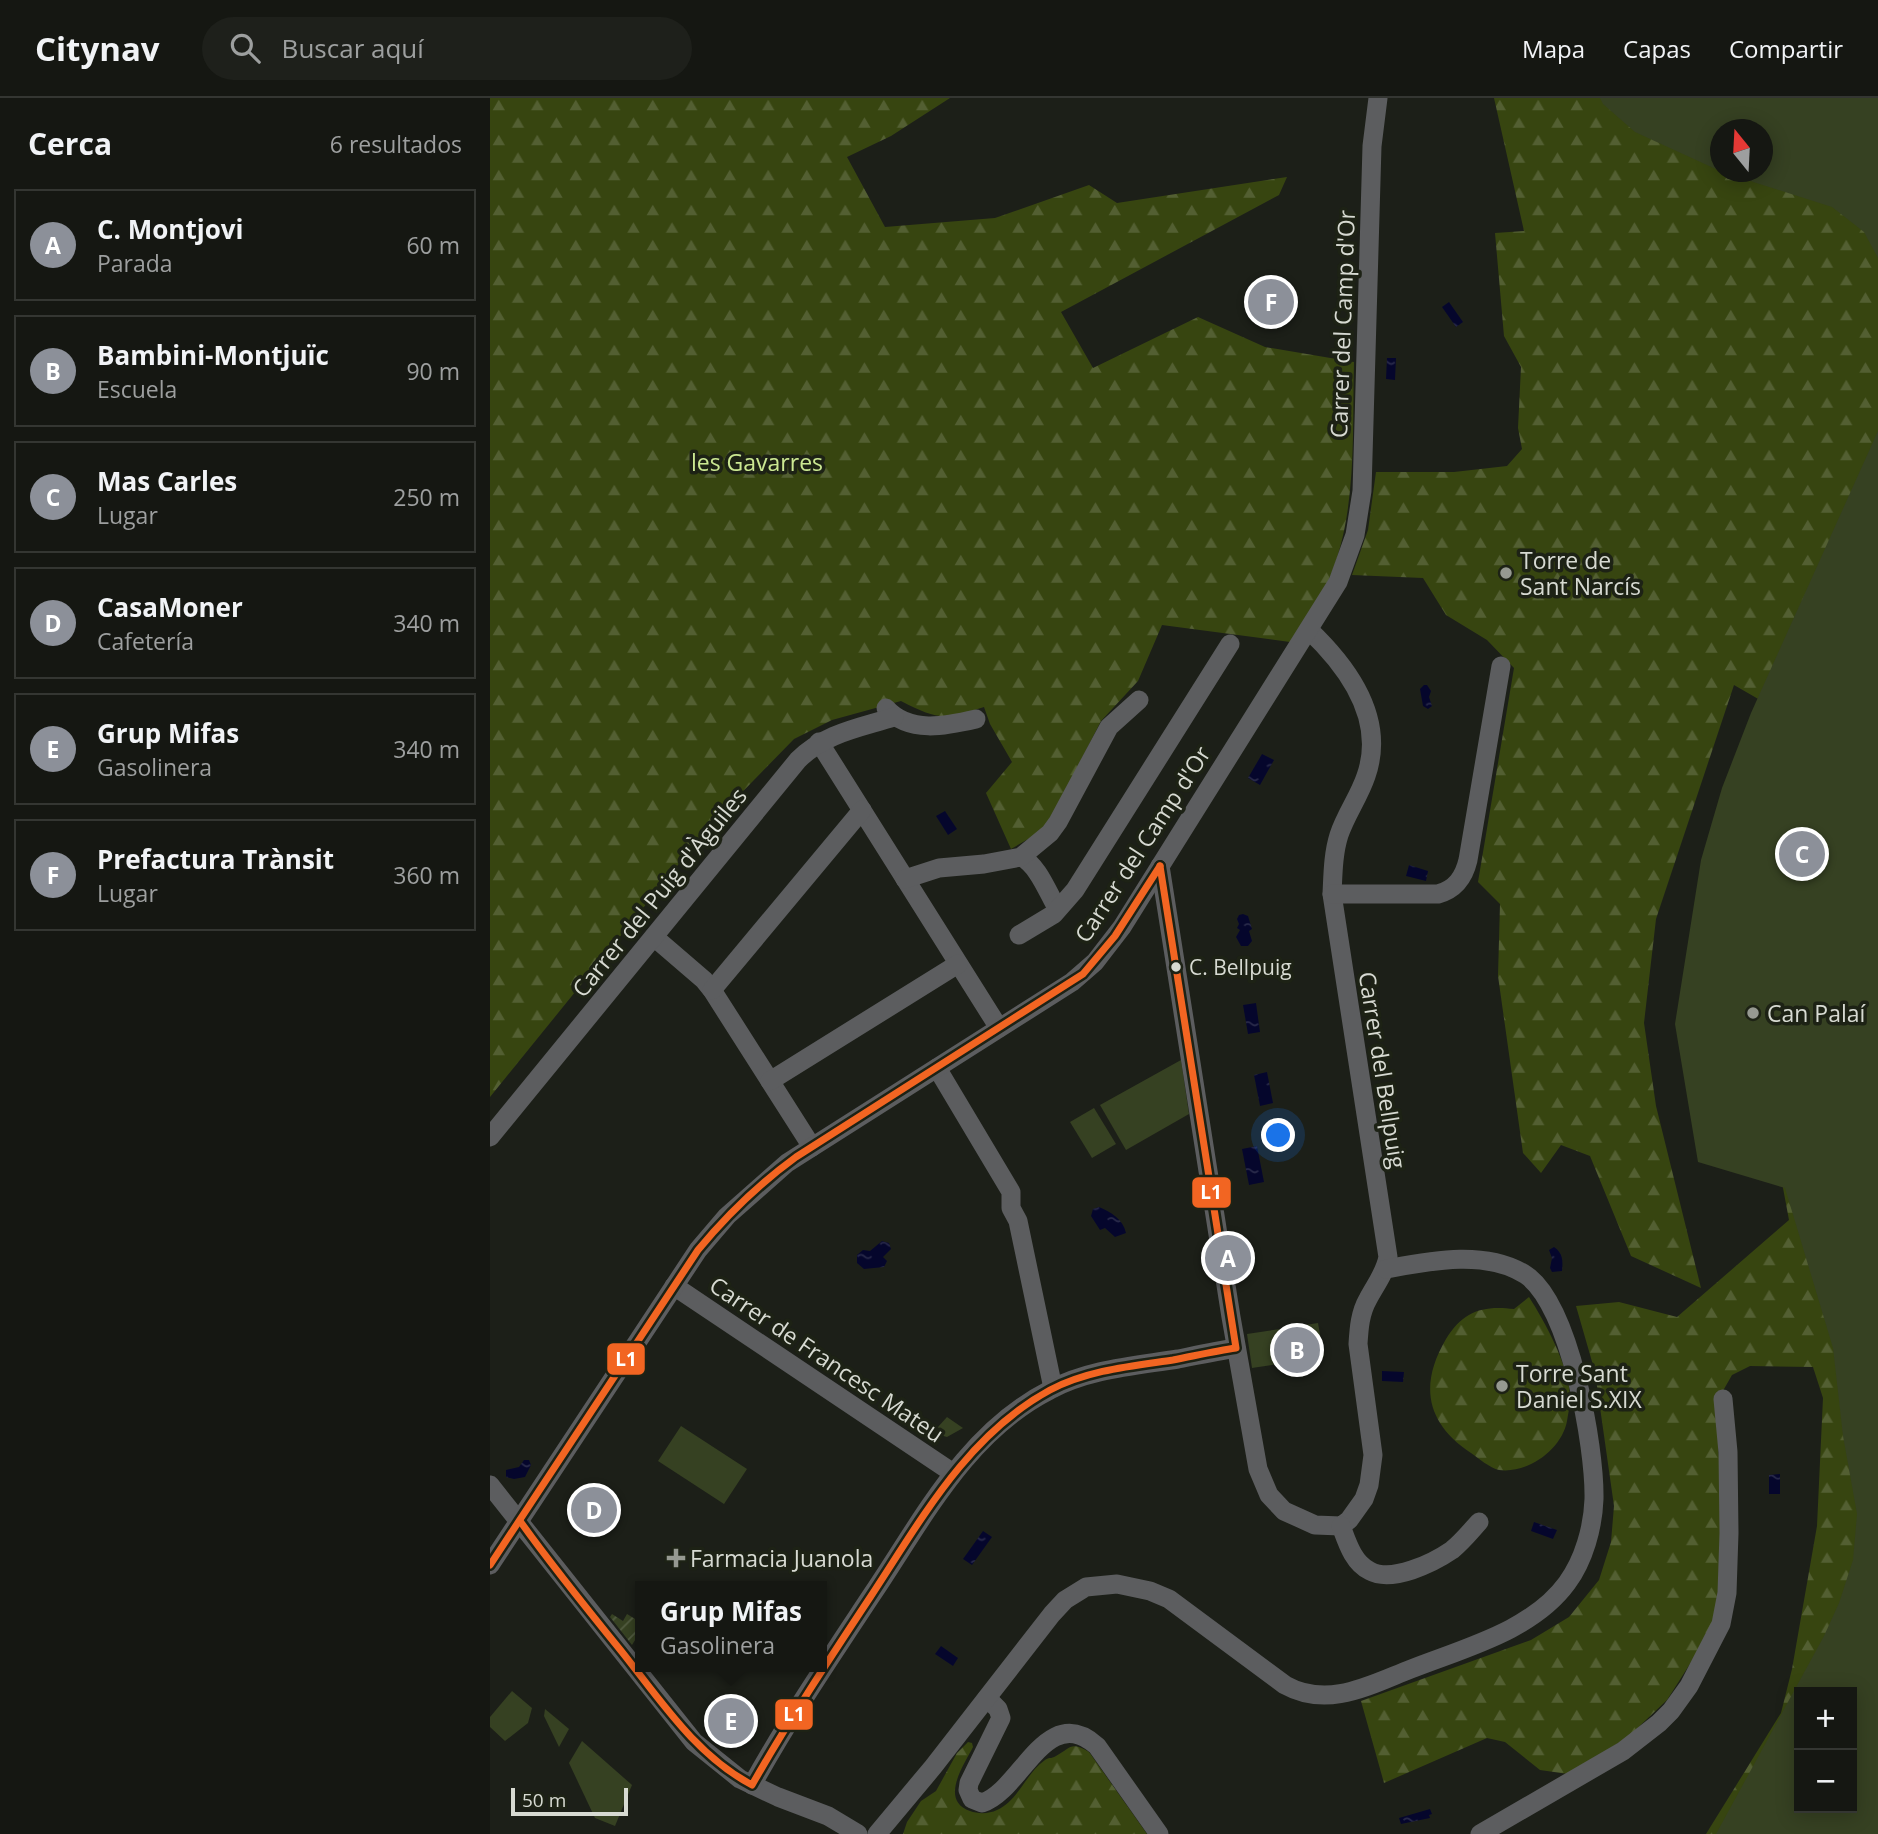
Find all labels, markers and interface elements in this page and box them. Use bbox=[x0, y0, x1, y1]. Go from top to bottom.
search box bbox=[202, 17, 692, 80]
text: Citynav bbox=[35, 26, 160, 71]
icon: search bbox=[226, 29, 264, 67]
text: Buscar aquí bbox=[282, 30, 424, 66]
text: Mapa bbox=[1522, 32, 1585, 65]
text: Capas bbox=[1623, 32, 1691, 65]
text: Compartir bbox=[1729, 32, 1843, 65]
north arrow bbox=[1710, 119, 1773, 182]
text: Cerca bbox=[28, 123, 112, 164]
text: 6 resultados bbox=[330, 128, 462, 160]
street label: Carrer del Camp d'Or bbox=[1322, 209, 1362, 439]
text: C. Montjovi bbox=[97, 211, 243, 247]
text: A bbox=[45, 229, 61, 261]
text: 60 m bbox=[406, 229, 460, 261]
text: Parada bbox=[97, 247, 173, 279]
pin: F bbox=[1248, 276, 1294, 328]
text: Bambini-Montjuïc bbox=[97, 337, 329, 373]
text: B bbox=[45, 355, 61, 387]
text: 90 m bbox=[406, 355, 460, 387]
text: Escuela bbox=[97, 373, 177, 405]
park label: les Gavarres bbox=[691, 446, 823, 478]
text: Mas Carles bbox=[97, 463, 237, 499]
text: C bbox=[46, 481, 60, 513]
text: 250 m bbox=[393, 481, 460, 513]
text: Lugar bbox=[97, 499, 158, 531]
place label: Torre de Sant Narcís bbox=[1520, 544, 1641, 602]
marker: Torre de Sant Narcís bbox=[1498, 565, 1514, 581]
text: CasaMoner bbox=[97, 589, 243, 625]
text: D bbox=[44, 607, 62, 639]
text: 340 m bbox=[393, 607, 460, 639]
text: Cafetería bbox=[97, 625, 194, 657]
text: Grup Mifas bbox=[97, 715, 239, 751]
text: E bbox=[47, 733, 59, 765]
text: 340 m bbox=[393, 733, 460, 765]
street label: Carrer del Camp d'Or bbox=[1066, 739, 1218, 948]
text: Gasolinera bbox=[97, 751, 212, 783]
street label: Carrer del Puig d'Àguiles bbox=[564, 780, 754, 1004]
pin: C bbox=[1779, 828, 1825, 880]
text: Prefactura Trànsit bbox=[97, 841, 334, 877]
text: F bbox=[47, 859, 59, 891]
text: 360 m bbox=[393, 859, 460, 891]
text: Lugar bbox=[97, 877, 158, 909]
place label: C. Bellpuig bbox=[1189, 953, 1292, 981]
marker: C. Bellpuig bbox=[1169, 960, 1183, 974]
street label: Carrer del Bellpuig bbox=[1352, 969, 1414, 1171]
place label: Can Palaí bbox=[1767, 997, 1867, 1029]
marker: Can Palaí bbox=[1745, 1005, 1761, 1021]
your location bbox=[1261, 1118, 1295, 1152]
line badge: L1 bbox=[1191, 1176, 1232, 1209]
text: L1 bbox=[1200, 1179, 1222, 1205]
pin: A bbox=[1205, 1232, 1251, 1284]
street label: Carrer de Francesc Mateu bbox=[704, 1269, 950, 1449]
pin: B bbox=[1274, 1324, 1320, 1376]
line badge: L1 bbox=[606, 1342, 646, 1376]
text: L1 bbox=[615, 1346, 637, 1372]
place label: Torre Sant Daniel S.XIX bbox=[1516, 1357, 1642, 1415]
marker: Torre Sant Daniel S.XIX bbox=[1494, 1378, 1510, 1394]
pin: D bbox=[571, 1484, 617, 1536]
place label: Farmacia Juanola bbox=[690, 1542, 873, 1574]
marker: Farmacia Juanola bbox=[668, 1550, 684, 1566]
popup bbox=[635, 1581, 827, 1672]
text: Grup Mifas bbox=[660, 1593, 802, 1629]
text: Gasolinera bbox=[660, 1629, 775, 1661]
map controls bbox=[1794, 1687, 1857, 1813]
button: + bbox=[1794, 1687, 1857, 1750]
pin: E bbox=[708, 1695, 754, 1747]
line badge: L1 bbox=[774, 1698, 814, 1731]
text: L1 bbox=[783, 1701, 805, 1727]
button: − bbox=[1794, 1750, 1857, 1813]
scale bar bbox=[511, 1785, 628, 1817]
text: 50 m bbox=[522, 1787, 566, 1813]

